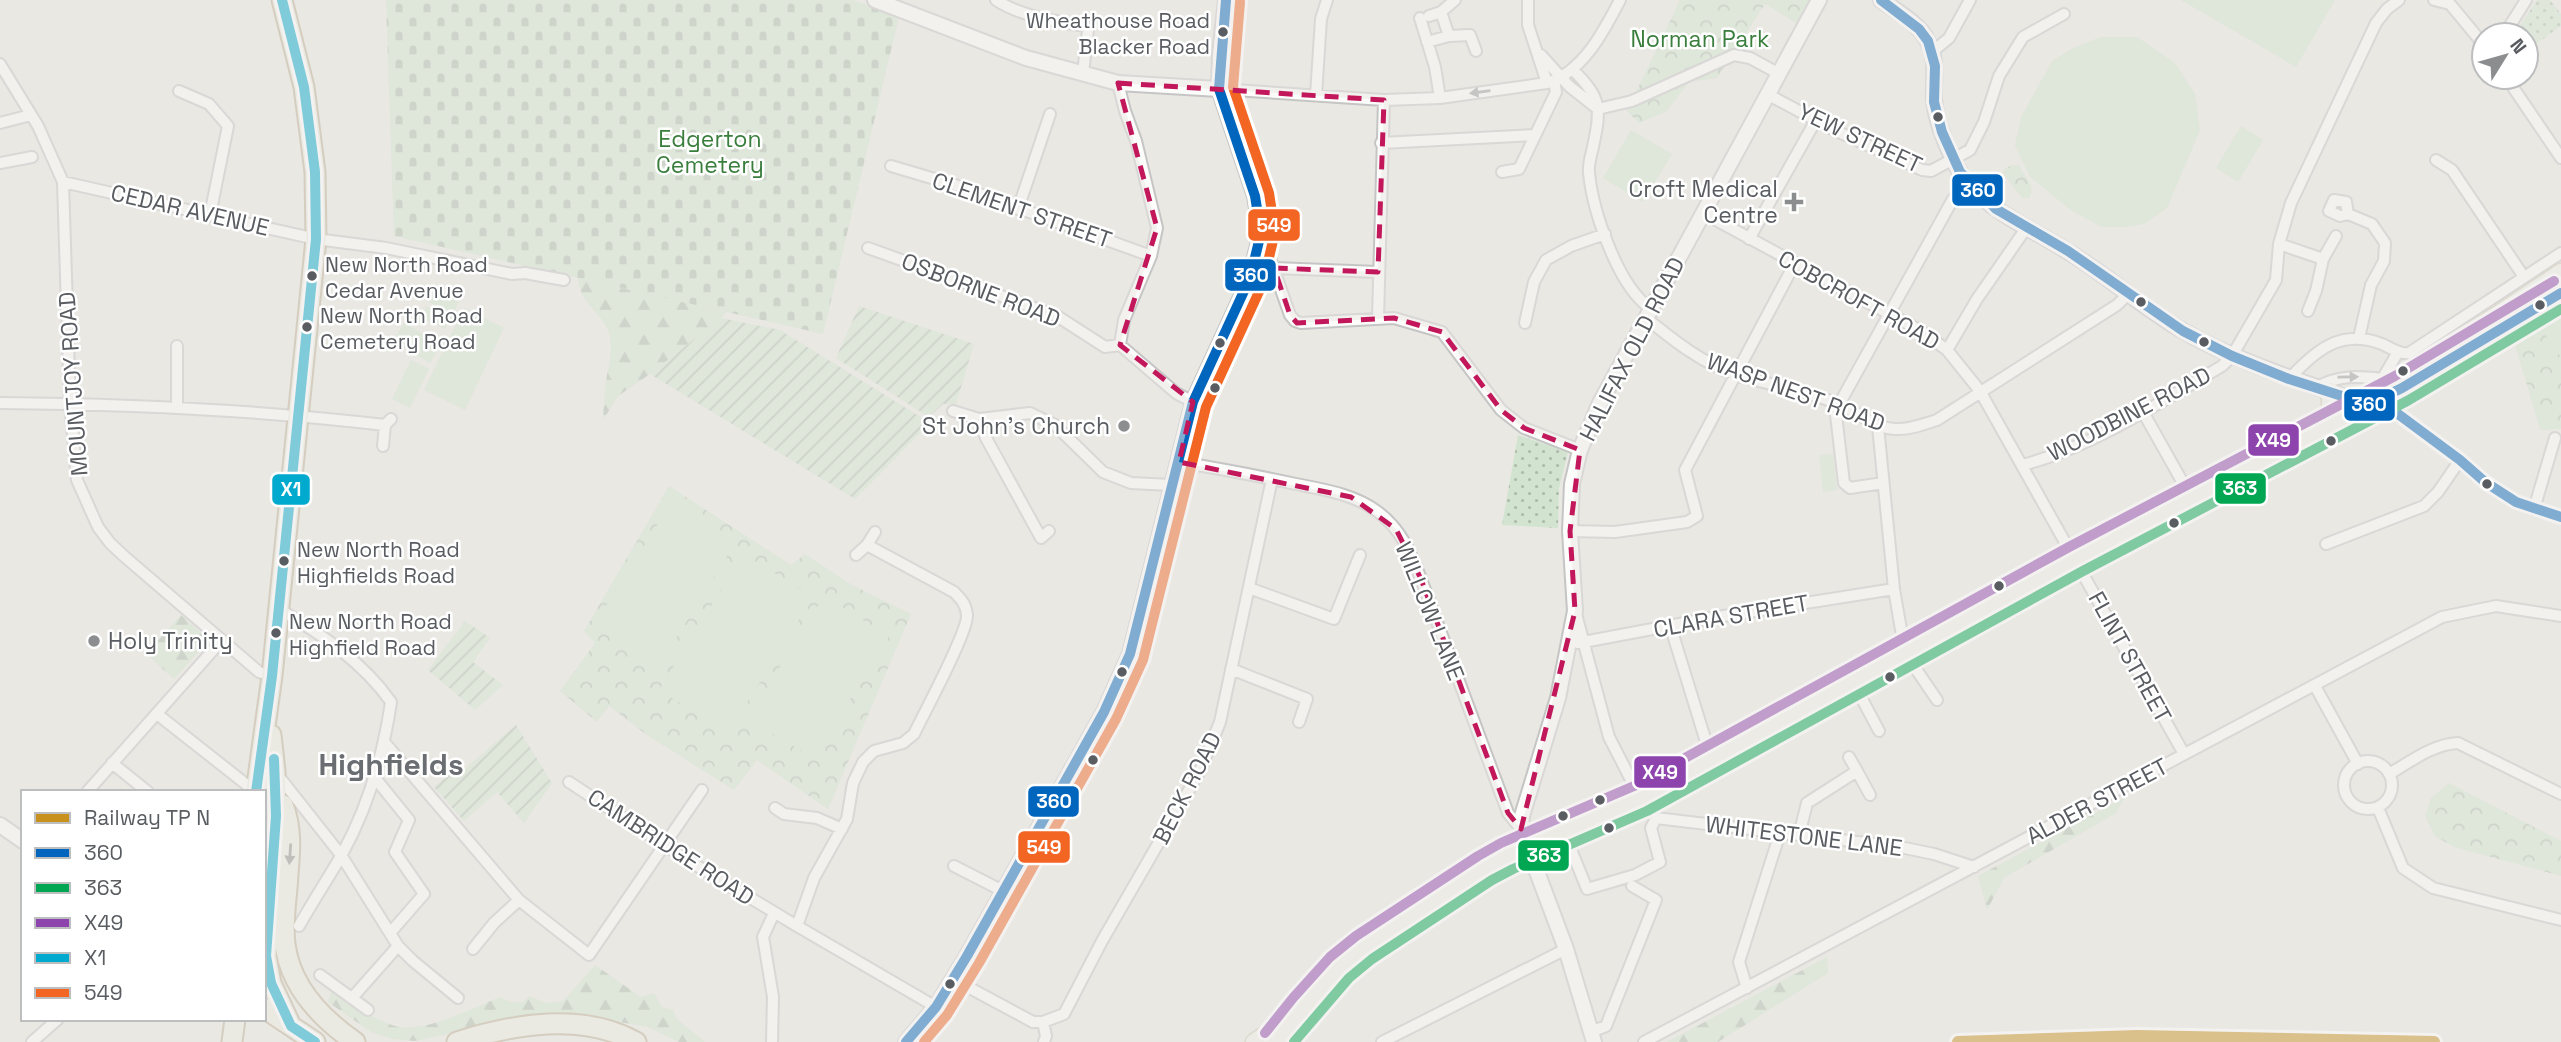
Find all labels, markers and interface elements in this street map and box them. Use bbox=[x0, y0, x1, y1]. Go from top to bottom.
place label: Wheathouse Road Blacker Road bbox=[1026, 7, 1210, 60]
north arrow bbox=[2470, 21, 2540, 91]
park label: Norman Park bbox=[1630, 24, 1770, 54]
marker: Wheathouse Road Blacker Road bbox=[1216, 25, 1230, 39]
text: N bbox=[2504, 33, 2532, 59]
one-way arrow bbox=[1469, 87, 1491, 98]
street label: YEW STREET bbox=[1793, 96, 1927, 180]
unlabelled marker bbox=[1931, 110, 1945, 124]
park label: Edgerton Cemetery bbox=[656, 124, 764, 180]
street label: CLEMENT STREET bbox=[928, 165, 1116, 255]
line badge: 360 bbox=[1951, 173, 2004, 207]
place label: Croft Medical Centre bbox=[1628, 174, 1778, 230]
street label: CEDAR AVENUE bbox=[108, 177, 272, 243]
text: 360 bbox=[1960, 178, 1996, 203]
marker: Croft Medical Centre bbox=[1784, 192, 1804, 212]
line badge: 549 bbox=[1247, 208, 1301, 242]
text: 549 bbox=[1256, 213, 1292, 238]
street label: COBCROFT ROAD bbox=[1773, 243, 1945, 357]
street label: OSBORNE ROAD bbox=[897, 246, 1065, 334]
place label: New North Road Cedar Avenue bbox=[325, 251, 488, 304]
street label: HALIFAX OLD ROAD bbox=[1573, 252, 1691, 446]
line badge: 360 bbox=[1224, 258, 1277, 292]
text: 360 bbox=[1233, 263, 1269, 288]
marker: New North Road Cedar Avenue bbox=[305, 269, 319, 283]
street label: MOUNTJOY ROAD bbox=[52, 291, 94, 477]
unlabelled marker bbox=[2134, 295, 2148, 309]
unlabelled marker bbox=[2533, 298, 2547, 312]
place label: New North Road Cemetery Road bbox=[320, 302, 483, 355]
marker: New North Road Cemetery Road bbox=[300, 320, 314, 334]
unlabelled marker bbox=[2197, 335, 2211, 349]
unlabelled marker bbox=[1213, 336, 1227, 350]
street label: WASP NEST ROAD bbox=[1703, 346, 1889, 438]
street label: WOODBINE ROAD bbox=[2042, 360, 2216, 468]
unlabelled marker bbox=[2396, 364, 2410, 378]
one-way arrow bbox=[2338, 371, 2360, 383]
unlabelled marker bbox=[1208, 381, 1222, 395]
line badge: 360 bbox=[2343, 388, 2396, 422]
text: 360 bbox=[2351, 392, 2387, 417]
place label: St John's Church bbox=[922, 411, 1110, 441]
marker: St John's Church bbox=[1116, 418, 1132, 434]
line badge: X49 bbox=[2247, 423, 2300, 457]
text: X49 bbox=[2255, 428, 2291, 453]
unlabelled marker bbox=[2324, 434, 2338, 448]
line badge: 363 bbox=[2214, 472, 2267, 505]
line badge: X1 bbox=[271, 473, 311, 506]
text: 363 bbox=[2223, 476, 2257, 501]
text: X1 bbox=[281, 477, 301, 502]
unlabelled marker bbox=[2480, 477, 2494, 491]
unlabelled marker bbox=[2167, 516, 2181, 530]
place label: New North Road Highfields Road bbox=[297, 536, 460, 589]
street label: WILLOW LANE bbox=[1389, 537, 1471, 685]
marker: New North Road Highfields Road bbox=[277, 554, 291, 568]
unlabelled marker bbox=[1992, 579, 2006, 593]
street label: FLINT STREET bbox=[2082, 586, 2178, 728]
street label: CLARA STREET bbox=[1651, 588, 1811, 644]
place label: New North Road Highfield Road bbox=[289, 608, 452, 661]
place label: Holy Trinity bbox=[108, 626, 233, 656]
marker: New North Road Highfield Road bbox=[269, 626, 283, 640]
marker: Holy Trinity bbox=[86, 633, 102, 649]
unlabelled marker bbox=[1115, 665, 1129, 679]
unlabelled marker bbox=[1883, 670, 1897, 684]
street label: BECK ROAD bbox=[1146, 727, 1228, 849]
district label: Highfields bbox=[318, 745, 464, 784]
street label: ALDER STREET bbox=[2021, 751, 2173, 851]
unlabelled marker bbox=[1086, 753, 1100, 767]
line badge: X49 bbox=[1633, 755, 1687, 789]
text: X49 bbox=[1642, 760, 1678, 785]
street label: CAMBRIDGE ROAD bbox=[582, 782, 760, 912]
line badge: 360 bbox=[1027, 785, 1080, 818]
text: 360 bbox=[1036, 789, 1072, 814]
legend bbox=[21, 790, 266, 1021]
unlabelled marker bbox=[1593, 793, 1607, 807]
text: Railway TP N bbox=[84, 804, 210, 831]
unlabelled marker bbox=[1556, 809, 1570, 823]
street label: WHITESTONE LANE bbox=[1704, 809, 1904, 863]
unlabelled marker bbox=[1602, 821, 1616, 835]
line badge: 549 bbox=[1017, 830, 1071, 864]
text: 549 bbox=[1026, 835, 1062, 860]
text: 360 bbox=[84, 839, 123, 866]
line badge: 363 bbox=[1517, 839, 1570, 872]
one-way arrow bbox=[284, 843, 295, 865]
text: 363 bbox=[1527, 843, 1561, 868]
text: 363 bbox=[84, 874, 122, 901]
text: X49 bbox=[84, 909, 123, 936]
text: X1 bbox=[84, 944, 106, 971]
unlabelled marker bbox=[943, 977, 957, 991]
text: 549 bbox=[84, 979, 123, 1006]

